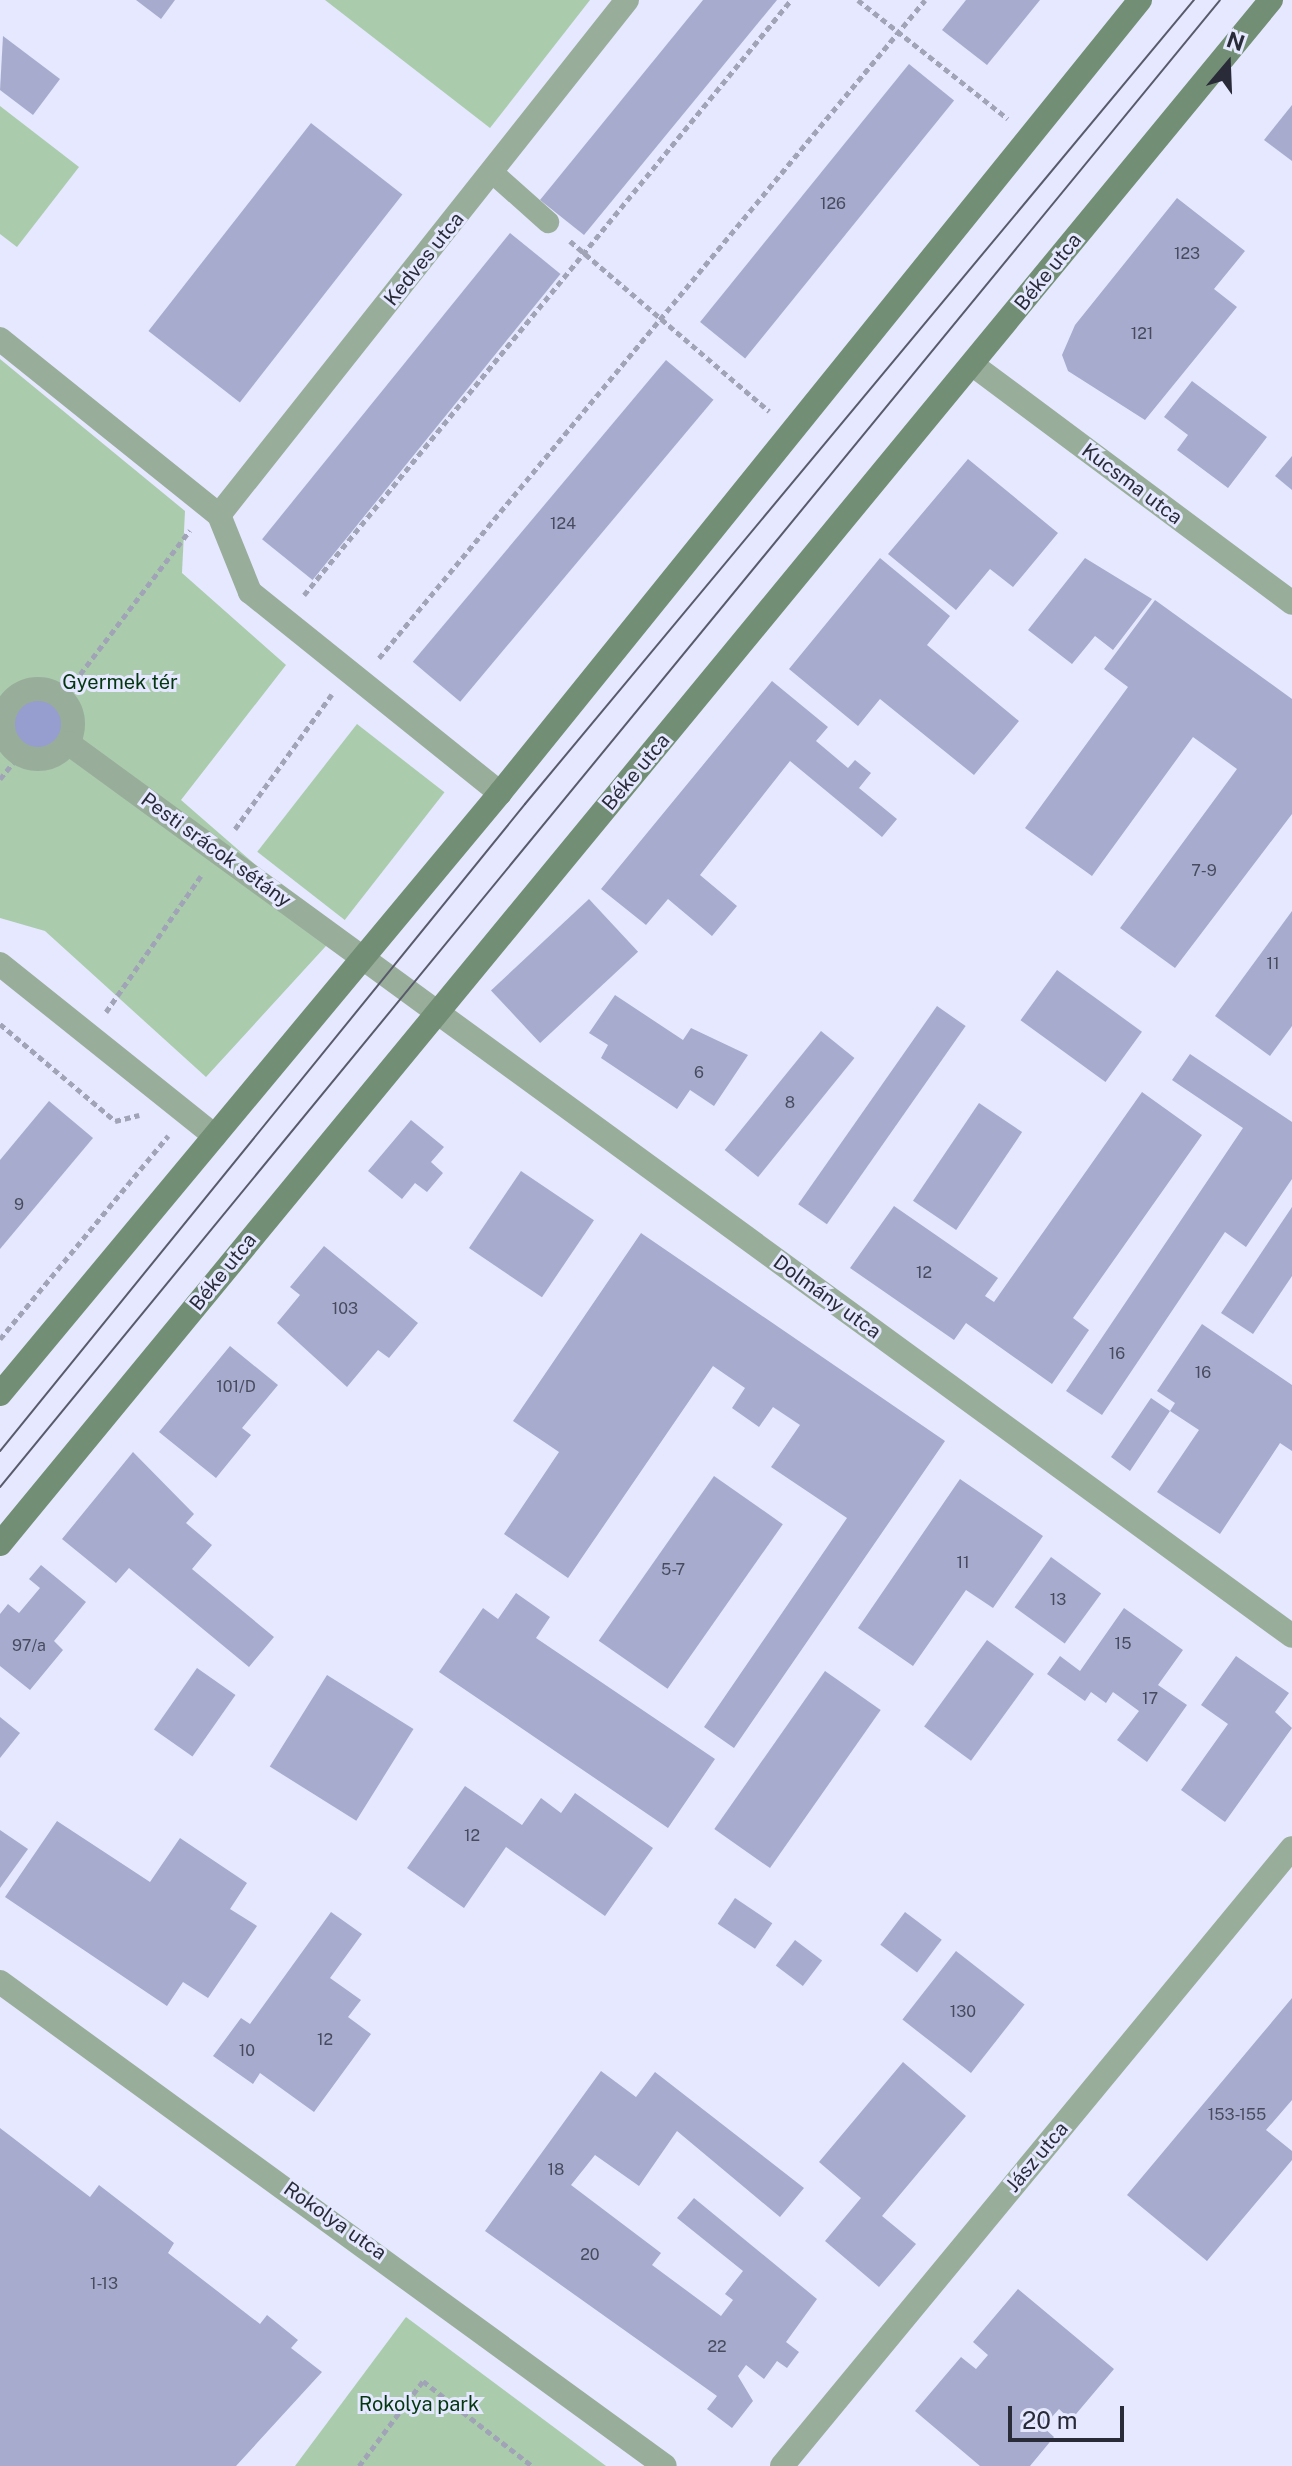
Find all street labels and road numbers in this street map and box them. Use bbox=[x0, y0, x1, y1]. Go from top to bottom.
street label: Kedves utca bbox=[379, 207, 469, 311]
street label: Béke utca bbox=[1010, 228, 1086, 316]
street label: Kucsma utca bbox=[1077, 438, 1187, 530]
street label: Béke utca bbox=[597, 729, 675, 815]
street label: Pesti srácok sétány bbox=[136, 787, 296, 913]
street label: Béke utca bbox=[185, 1228, 261, 1316]
street label: Dolmány utca bbox=[769, 1250, 885, 1344]
street label: Jász utca bbox=[1001, 2117, 1073, 2197]
street label: Rokolya utca bbox=[279, 2177, 391, 2265]

